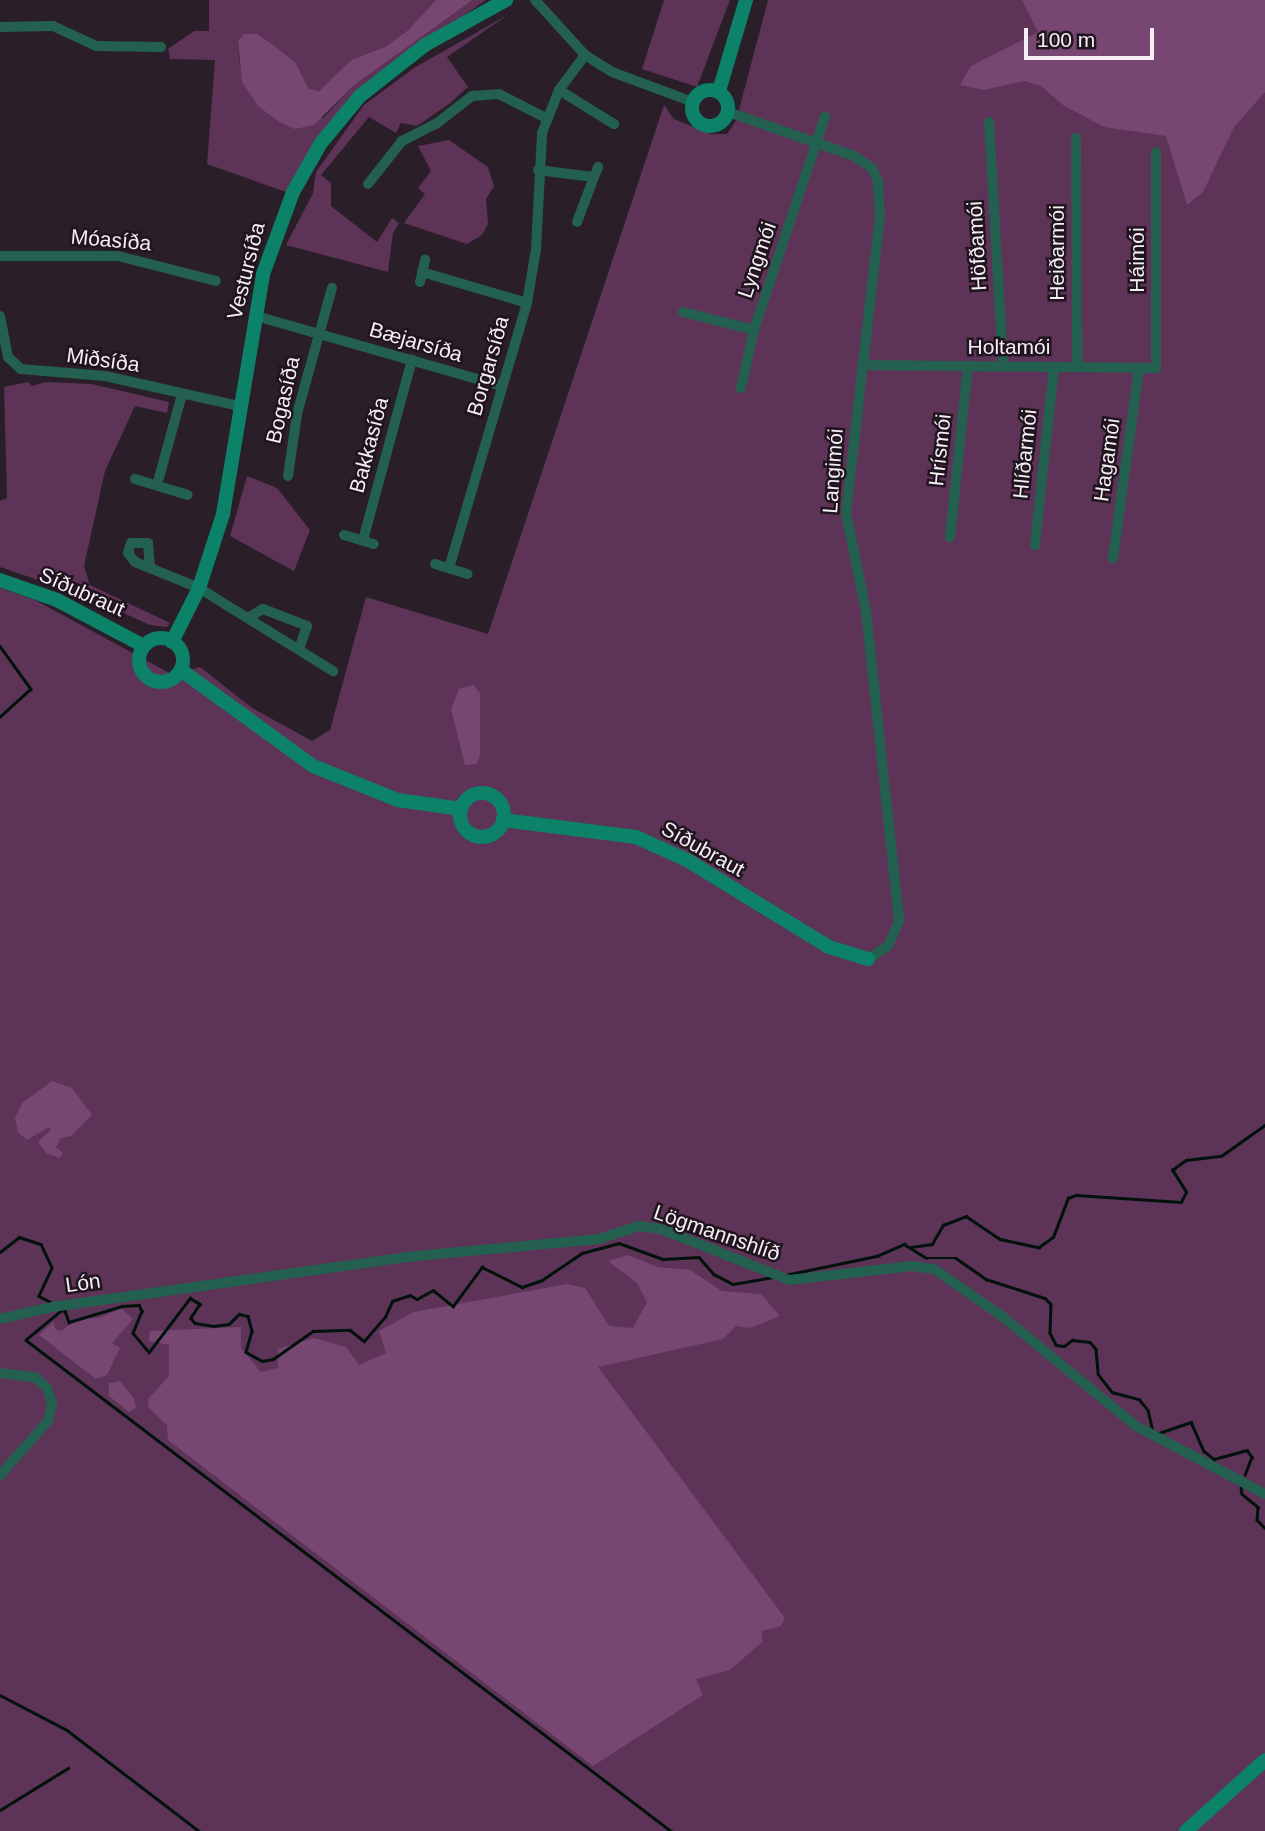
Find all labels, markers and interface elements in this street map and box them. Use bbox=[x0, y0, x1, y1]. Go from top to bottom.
scale bar bbox=[1027, 14, 1156, 58]
text: 100 m bbox=[1037, 28, 1095, 51]
street label: Höfðamói bbox=[962, 200, 992, 292]
street label: Heiðarmói bbox=[1044, 205, 1070, 301]
street label: Lyngmói bbox=[732, 219, 782, 301]
street label: Vestursíða bbox=[222, 220, 270, 322]
street label: Móasíða bbox=[70, 224, 152, 256]
street label: Háimói bbox=[1124, 227, 1150, 293]
street label: Borgarsíða bbox=[462, 313, 514, 419]
street label: Bæjarsíða bbox=[367, 317, 465, 367]
street label: Holtamói bbox=[968, 334, 1050, 360]
street label: Miðsíða bbox=[65, 342, 141, 378]
street label: Bogasíða bbox=[261, 354, 305, 446]
street label: Bakkasíða bbox=[344, 394, 394, 496]
street label: Hlíðarmói bbox=[1008, 408, 1042, 500]
street label: Hrísmói bbox=[924, 413, 956, 487]
street label: Hagamói bbox=[1089, 417, 1125, 503]
street label: Langimói bbox=[817, 428, 849, 514]
street label: Síðubraut bbox=[35, 562, 129, 622]
street label: Síðubraut bbox=[657, 816, 749, 882]
street label: Lögmannshlíð bbox=[651, 1200, 783, 1266]
street label: Lón bbox=[64, 1268, 102, 1298]

